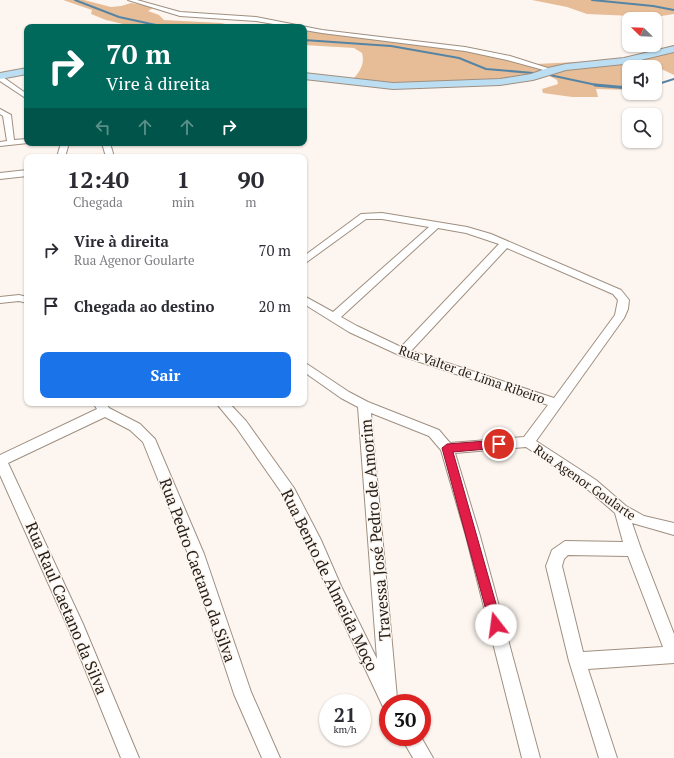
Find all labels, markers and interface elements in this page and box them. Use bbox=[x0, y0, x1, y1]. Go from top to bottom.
north arrow bbox=[622, 12, 662, 52]
map controls bbox=[622, 12, 662, 148]
text: 70 m bbox=[106, 35, 171, 72]
icon: right bbox=[40, 40, 92, 92]
button: sound bbox=[622, 60, 662, 100]
text: Vire à direita bbox=[106, 71, 210, 95]
button: search bbox=[622, 108, 662, 148]
icon: left bbox=[92, 116, 114, 138]
icon: ahead bbox=[134, 116, 156, 138]
icon: ahead bbox=[176, 116, 198, 138]
icon: right bbox=[218, 116, 240, 138]
text: 12:40 bbox=[67, 163, 129, 195]
text: 1 bbox=[176, 163, 190, 195]
text: 90 bbox=[237, 163, 264, 195]
text: Chegada bbox=[73, 193, 123, 211]
text: min bbox=[172, 193, 195, 211]
text: m bbox=[245, 193, 256, 211]
text: Vire à direita bbox=[74, 231, 169, 251]
icon: right bbox=[40, 239, 62, 261]
text: 70 m bbox=[258, 240, 291, 260]
text: Rua Agenor Goularte bbox=[74, 251, 195, 269]
icon: arrive bbox=[40, 295, 62, 317]
text: Chegada ao destino bbox=[74, 296, 214, 316]
text: 20 m bbox=[258, 296, 291, 316]
street label: Rua Valter de Lima Ribeiro bbox=[396, 340, 548, 408]
button: Sair bbox=[40, 352, 291, 398]
street label: Travessa José Pedro de Amorim bbox=[354, 418, 396, 642]
pin bbox=[482, 427, 516, 461]
icon: arrive bbox=[488, 433, 510, 455]
street label: Rua Agenor Goularte bbox=[530, 440, 640, 524]
street label: Rua Pedro Caetano da Silva bbox=[154, 475, 242, 665]
street label: Rua Bento de Almeida Moço bbox=[276, 485, 384, 675]
street label: Rua Raul Caetano da Silva bbox=[21, 518, 113, 698]
position arrow bbox=[475, 604, 517, 646]
speed limit sign: 30 bbox=[379, 694, 431, 746]
text: 21 bbox=[334, 701, 356, 728]
text: km/h bbox=[333, 723, 357, 736]

